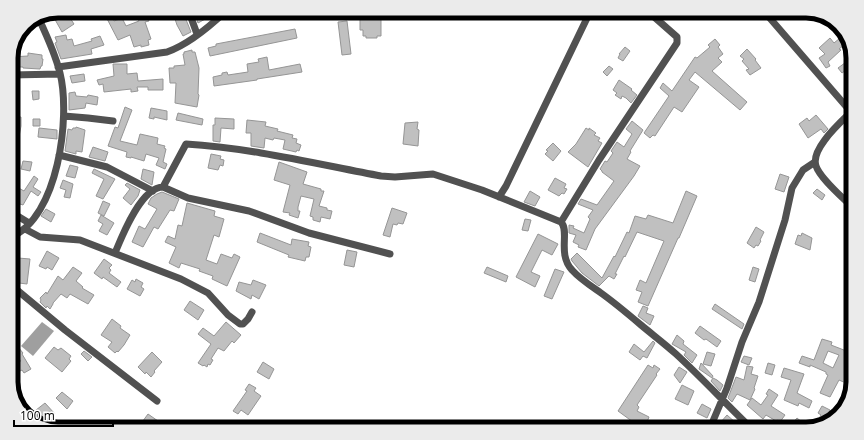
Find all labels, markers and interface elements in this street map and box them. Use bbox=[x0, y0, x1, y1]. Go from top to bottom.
scale bar bbox=[14, 402, 113, 428]
text: 100 m bbox=[20, 407, 55, 424]

